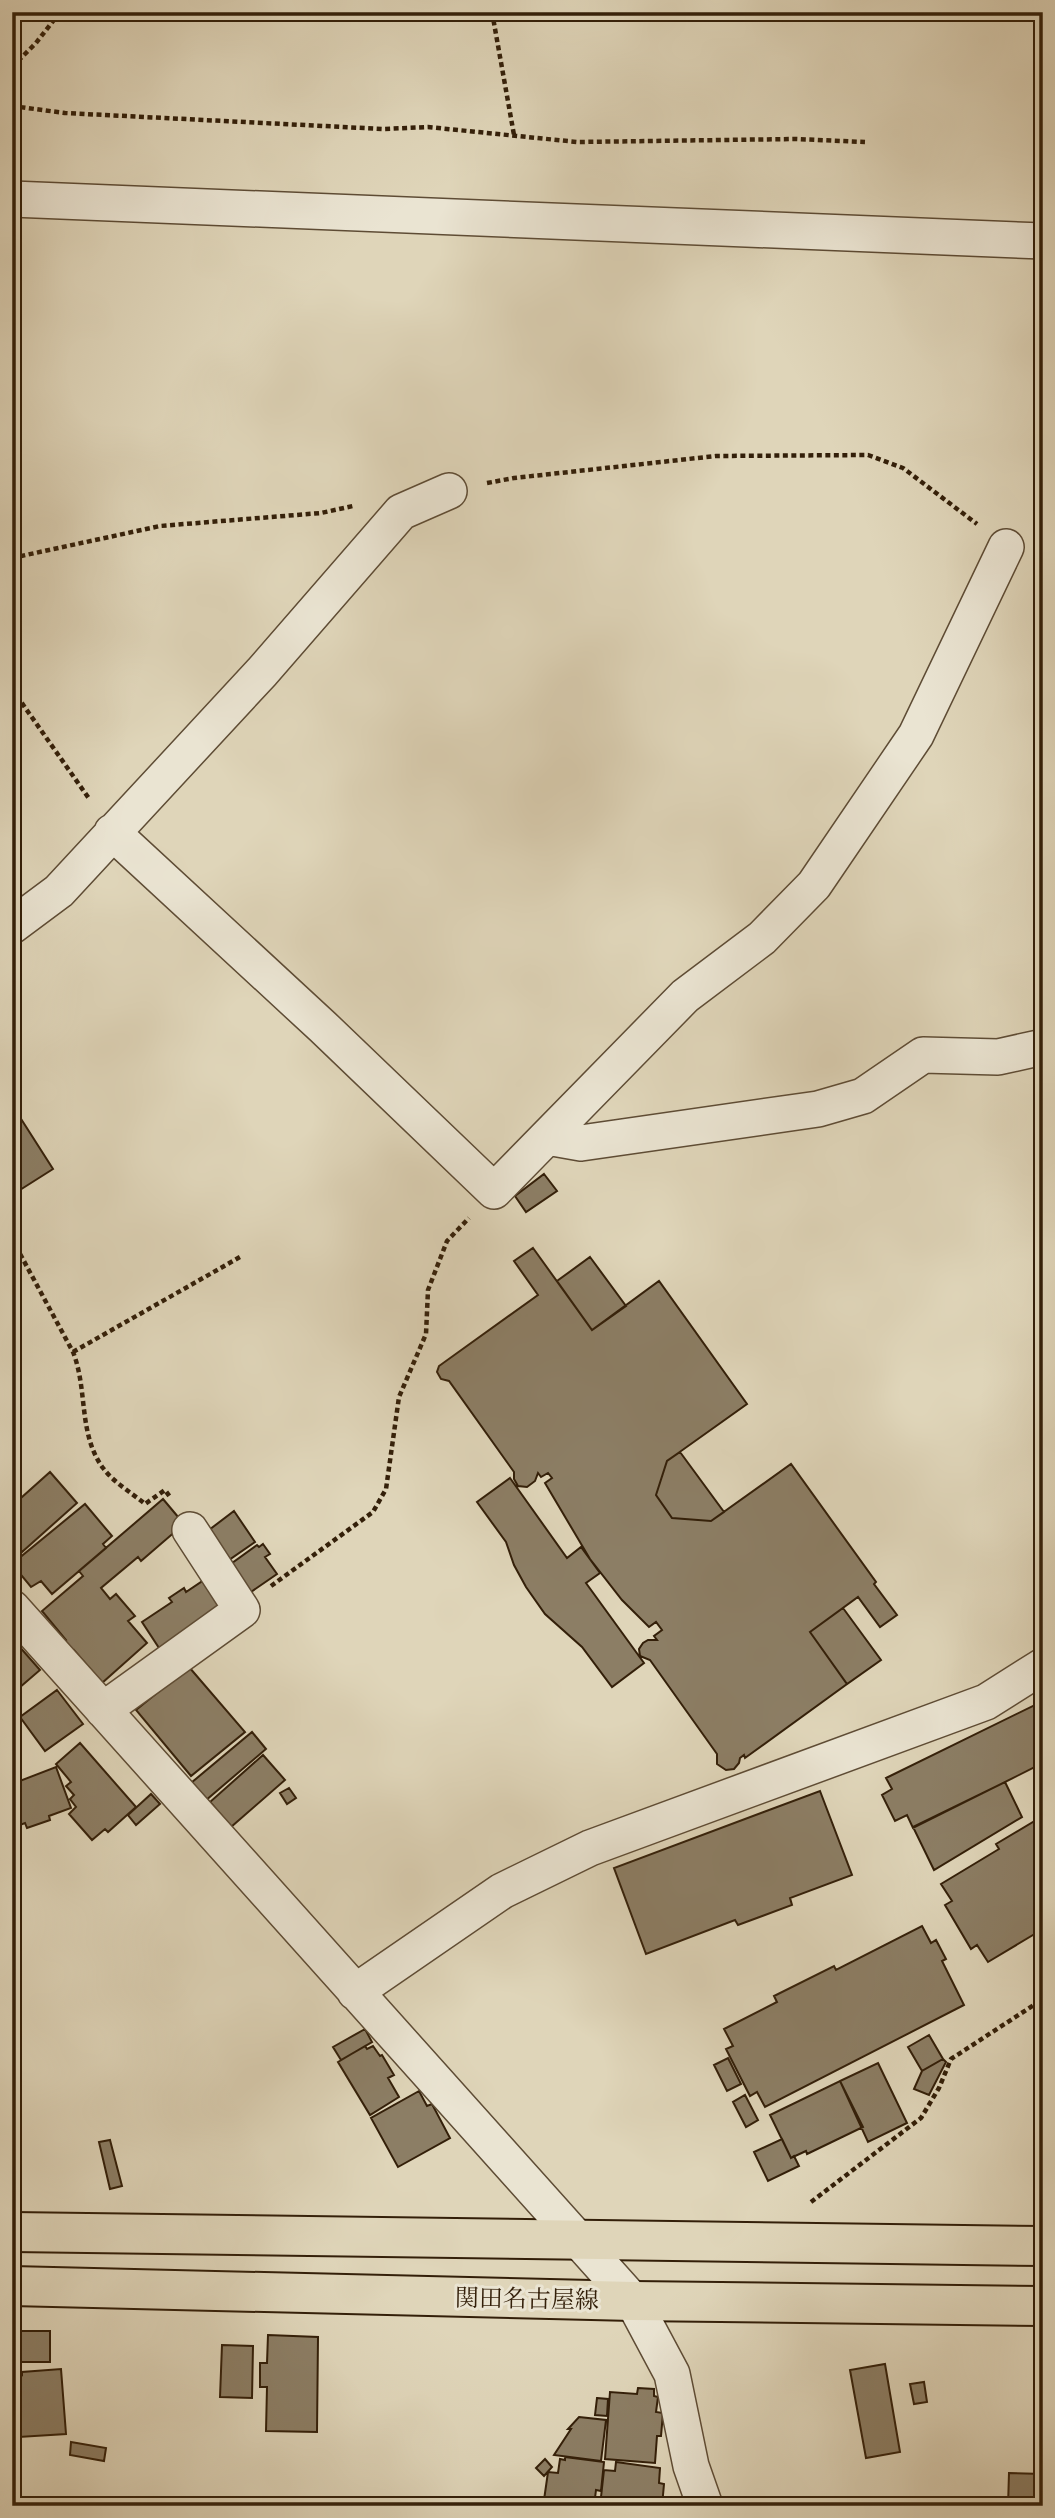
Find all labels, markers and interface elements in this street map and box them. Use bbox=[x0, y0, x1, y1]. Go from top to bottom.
street label: 関田名古屋線 bbox=[455, 2280, 599, 2317]

